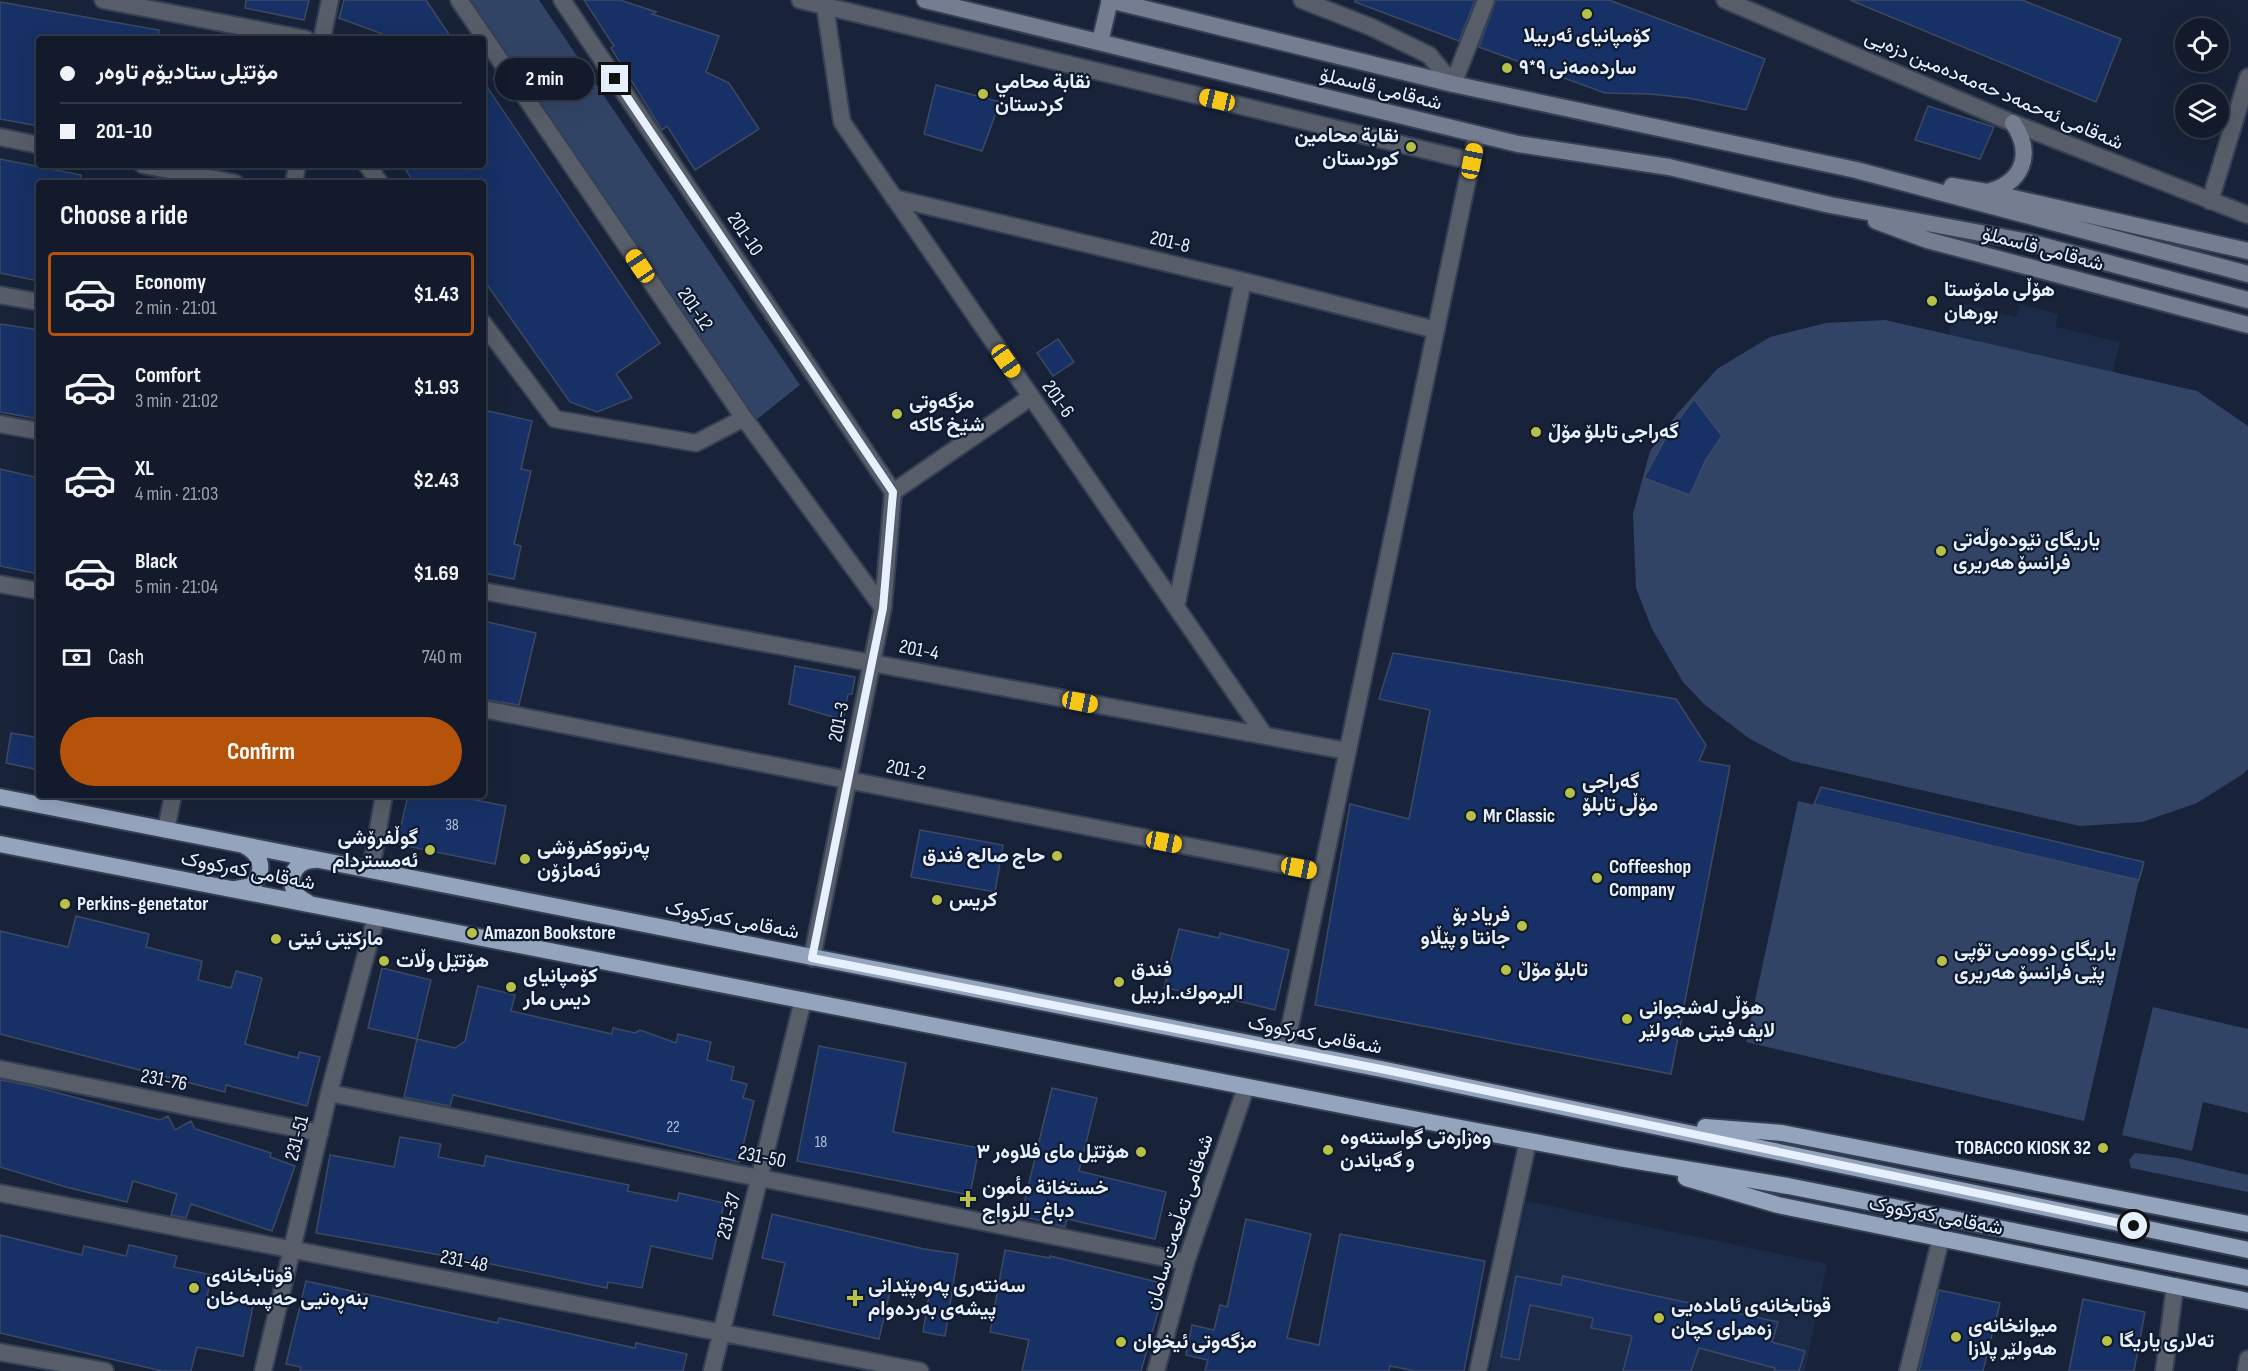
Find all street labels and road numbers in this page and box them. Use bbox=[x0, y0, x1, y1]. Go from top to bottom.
street label: شەقامی ئەحمەد حەمەدەمین دزەیی bbox=[1861, 25, 2127, 155]
street label: شەقامی قاسملۆ bbox=[1318, 62, 1444, 116]
street label: 201-10 bbox=[722, 208, 768, 260]
street label: شەقامی قاسملۆ bbox=[1980, 221, 2106, 277]
street label: 201-8 bbox=[1148, 226, 1192, 258]
street label: 201-12 bbox=[672, 283, 718, 335]
street label: 201-6 bbox=[1037, 376, 1079, 422]
street label: 201-4 bbox=[897, 634, 941, 666]
street label: 201-3 bbox=[823, 700, 855, 744]
street label: 201-2 bbox=[884, 754, 928, 786]
street label: شەقامی کەرکووک bbox=[179, 846, 317, 896]
street label: شەقامی کەرکووک bbox=[663, 895, 801, 945]
street label: شەقامی کەرکووک bbox=[1246, 1010, 1384, 1060]
street label: 231-76 bbox=[139, 1064, 189, 1096]
street label: 231-51 bbox=[280, 1113, 314, 1163]
street label: شەقامی تەڵعەت سامان bbox=[1138, 1131, 1219, 1313]
street label: 231-50 bbox=[736, 1141, 788, 1173]
street label: 231-37 bbox=[712, 1190, 746, 1242]
street label: شەقامی کەرکووک bbox=[1867, 1191, 2005, 1241]
street label: 231-48 bbox=[438, 1245, 490, 1277]

